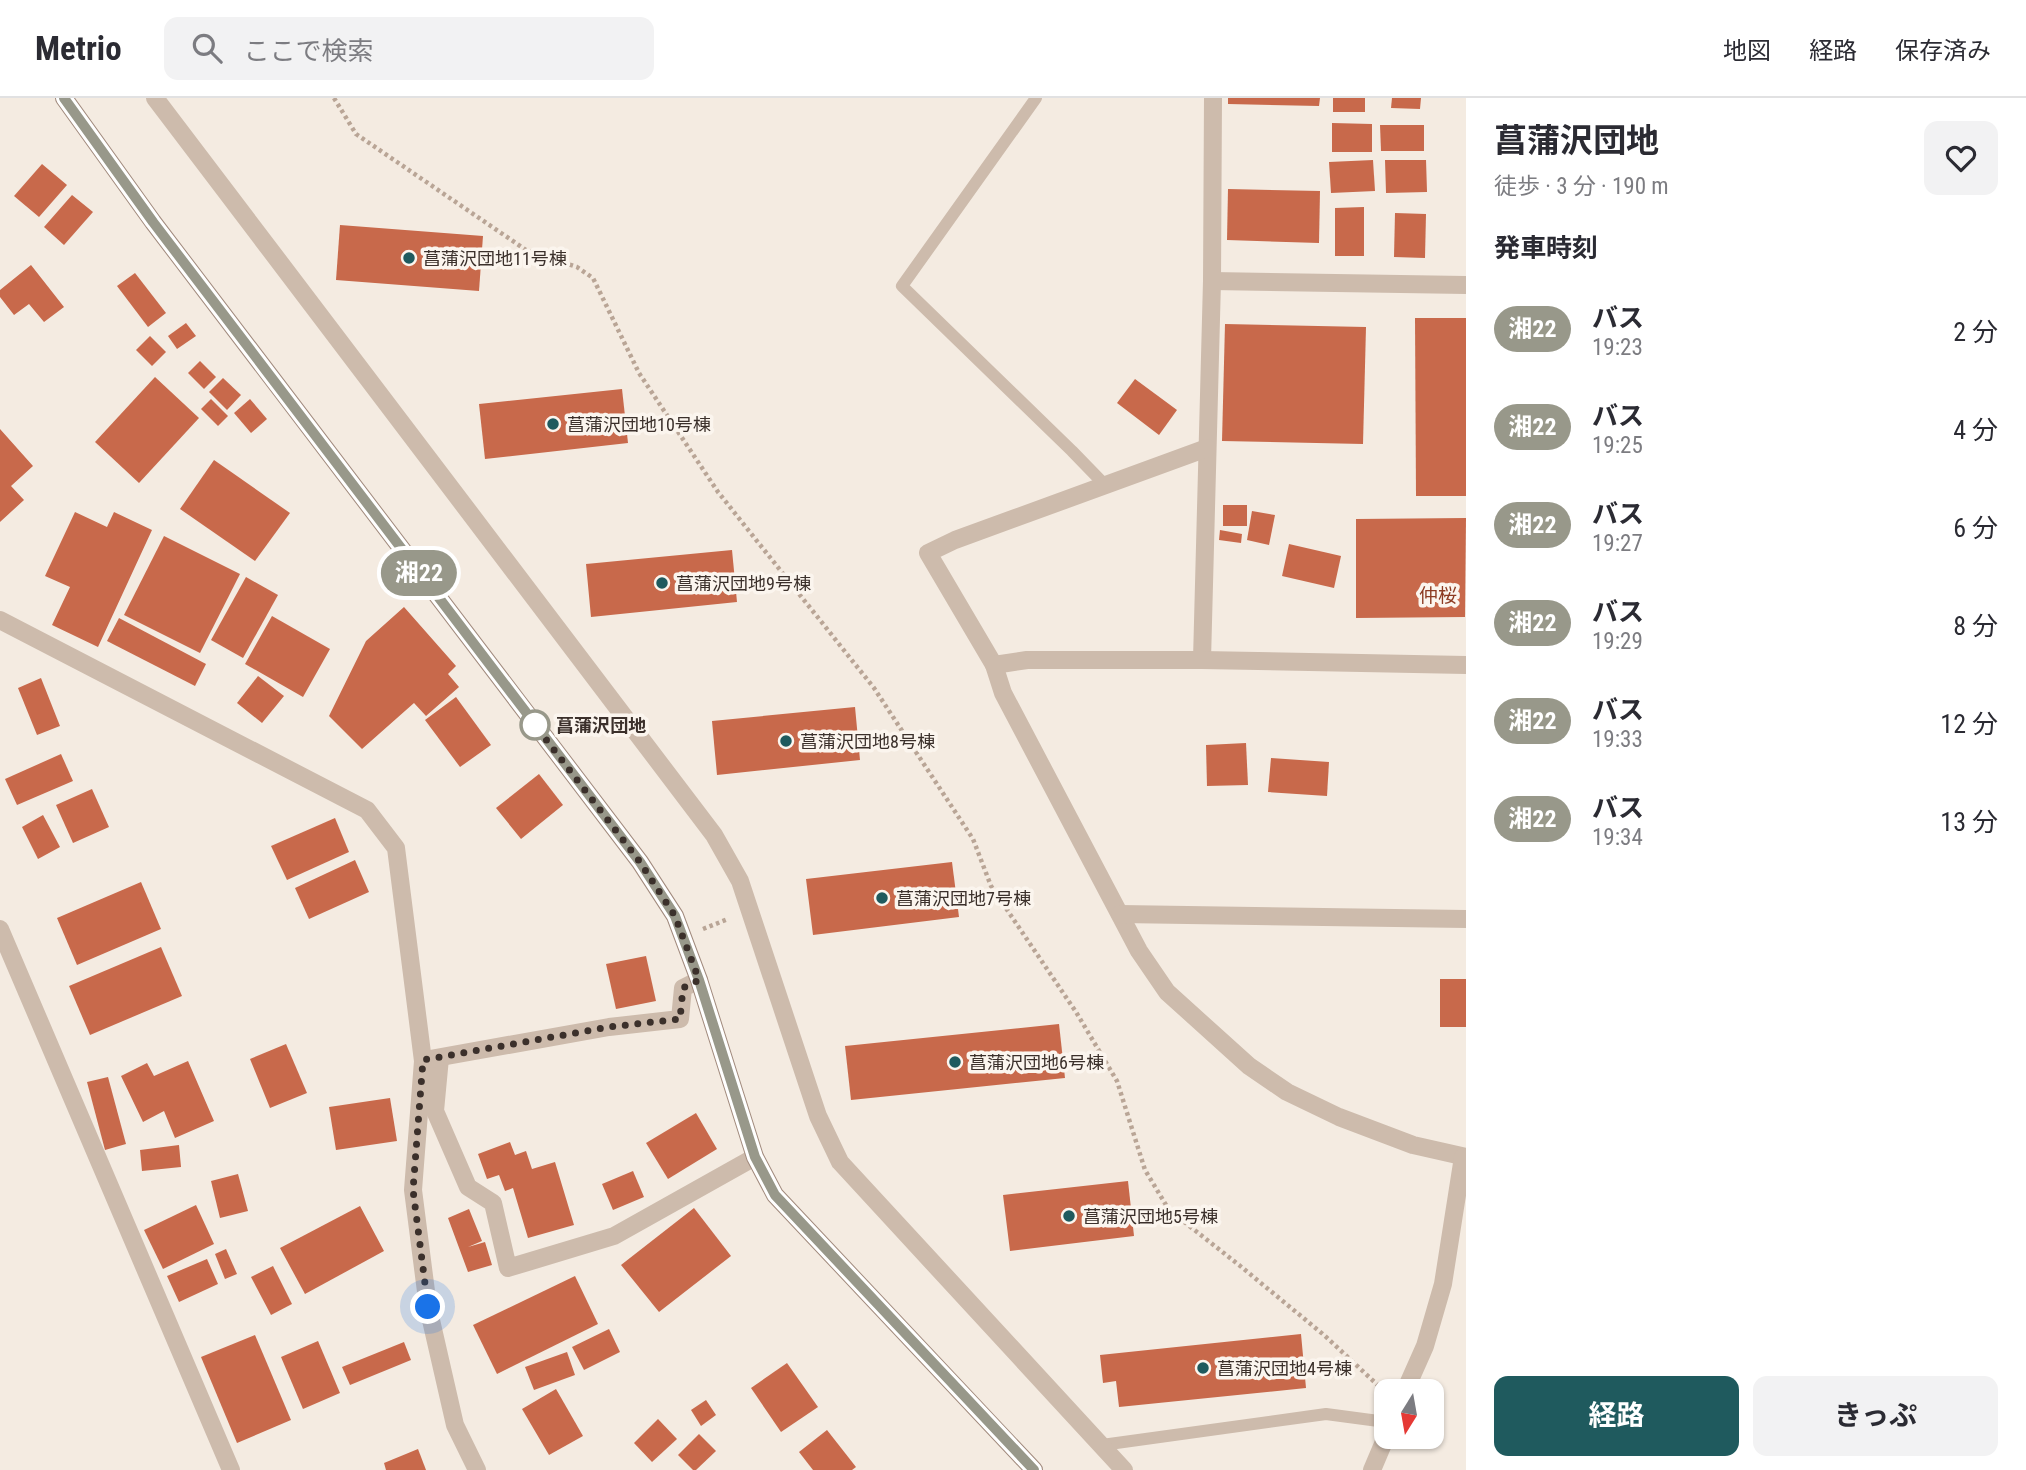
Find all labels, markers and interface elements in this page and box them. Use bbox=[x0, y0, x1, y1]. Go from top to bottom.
search box bbox=[164, 17, 654, 80]
text: Metrio bbox=[35, 29, 122, 68]
icon: search bbox=[188, 29, 226, 67]
text: ここで検索 bbox=[244, 36, 374, 66]
text: 地図 bbox=[1723, 37, 1771, 65]
text: 経路 bbox=[1809, 37, 1857, 65]
text: 保存済み bbox=[1895, 37, 1991, 65]
text: 菖蒲沢団地 bbox=[1494, 121, 1659, 160]
button: heart bbox=[1924, 121, 1998, 195]
text: 徒歩 · 3 分 · 190 m bbox=[1494, 173, 1669, 200]
text: 発車時刻 bbox=[1494, 233, 1598, 263]
place label: 菖蒲沢団地11号棟 bbox=[423, 248, 567, 269]
marker: 菖蒲沢団地11号棟 bbox=[401, 250, 417, 266]
text: バス bbox=[1592, 303, 1644, 333]
text: 湘22 bbox=[1508, 315, 1557, 343]
text: 2 分 bbox=[1953, 317, 1998, 347]
text: 19:23 bbox=[1592, 334, 1643, 361]
text: バス bbox=[1592, 401, 1644, 431]
text: 湘22 bbox=[1508, 413, 1557, 441]
place label: 菖蒲沢団地10号棟 bbox=[567, 414, 711, 435]
text: 4 分 bbox=[1953, 415, 1998, 445]
marker: 菖蒲沢団地10号棟 bbox=[545, 416, 561, 432]
text: 19:25 bbox=[1592, 432, 1643, 459]
text: バス bbox=[1592, 499, 1644, 529]
text: 湘22 bbox=[1508, 511, 1557, 539]
text: 6 分 bbox=[1953, 513, 1998, 543]
text: 19:27 bbox=[1592, 530, 1643, 557]
line badge: 湘22 bbox=[379, 550, 459, 596]
text: 湘22 bbox=[395, 559, 443, 587]
place label: 菖蒲沢団地9号棟 bbox=[676, 573, 811, 594]
marker: 菖蒲沢団地9号棟 bbox=[654, 575, 670, 591]
district label: 仲桜 bbox=[1419, 584, 1457, 607]
text: バス bbox=[1592, 597, 1644, 627]
text: 湘22 bbox=[1508, 609, 1557, 637]
text: 8 分 bbox=[1953, 611, 1998, 641]
text: 19:29 bbox=[1592, 628, 1643, 655]
text: バス bbox=[1592, 695, 1644, 725]
text: 湘22 bbox=[1508, 707, 1557, 735]
text: 12 分 bbox=[1940, 709, 1998, 739]
marker: 菖蒲沢団地 bbox=[520, 710, 550, 740]
place label: 菖蒲沢団地 bbox=[556, 715, 646, 736]
text: 19:33 bbox=[1592, 726, 1643, 753]
place label: 菖蒲沢団地8号棟 bbox=[800, 731, 935, 752]
marker: 菖蒲沢団地8号棟 bbox=[778, 733, 794, 749]
text: バス bbox=[1592, 793, 1644, 823]
text: 湘22 bbox=[1508, 805, 1557, 833]
text: 13 分 bbox=[1940, 807, 1998, 837]
text: 19:34 bbox=[1592, 824, 1643, 851]
place label: 菖蒲沢団地7号棟 bbox=[896, 888, 1031, 909]
marker: 菖蒲沢団地7号棟 bbox=[874, 890, 890, 906]
place label: 菖蒲沢団地6号棟 bbox=[969, 1052, 1104, 1073]
marker: 菖蒲沢団地6号棟 bbox=[947, 1054, 963, 1070]
place label: 菖蒲沢団地5号棟 bbox=[1083, 1206, 1218, 1227]
marker: 菖蒲沢団地5号棟 bbox=[1061, 1208, 1077, 1224]
your location bbox=[410, 1289, 445, 1324]
place label: 菖蒲沢団地4号棟 bbox=[1217, 1358, 1352, 1379]
marker: 菖蒲沢団地4号棟 bbox=[1195, 1360, 1211, 1376]
button: 経路 bbox=[1494, 1376, 1739, 1456]
button: きっぷ bbox=[1753, 1376, 1998, 1456]
north arrow bbox=[1374, 1379, 1444, 1449]
map controls bbox=[1374, 1379, 1444, 1449]

